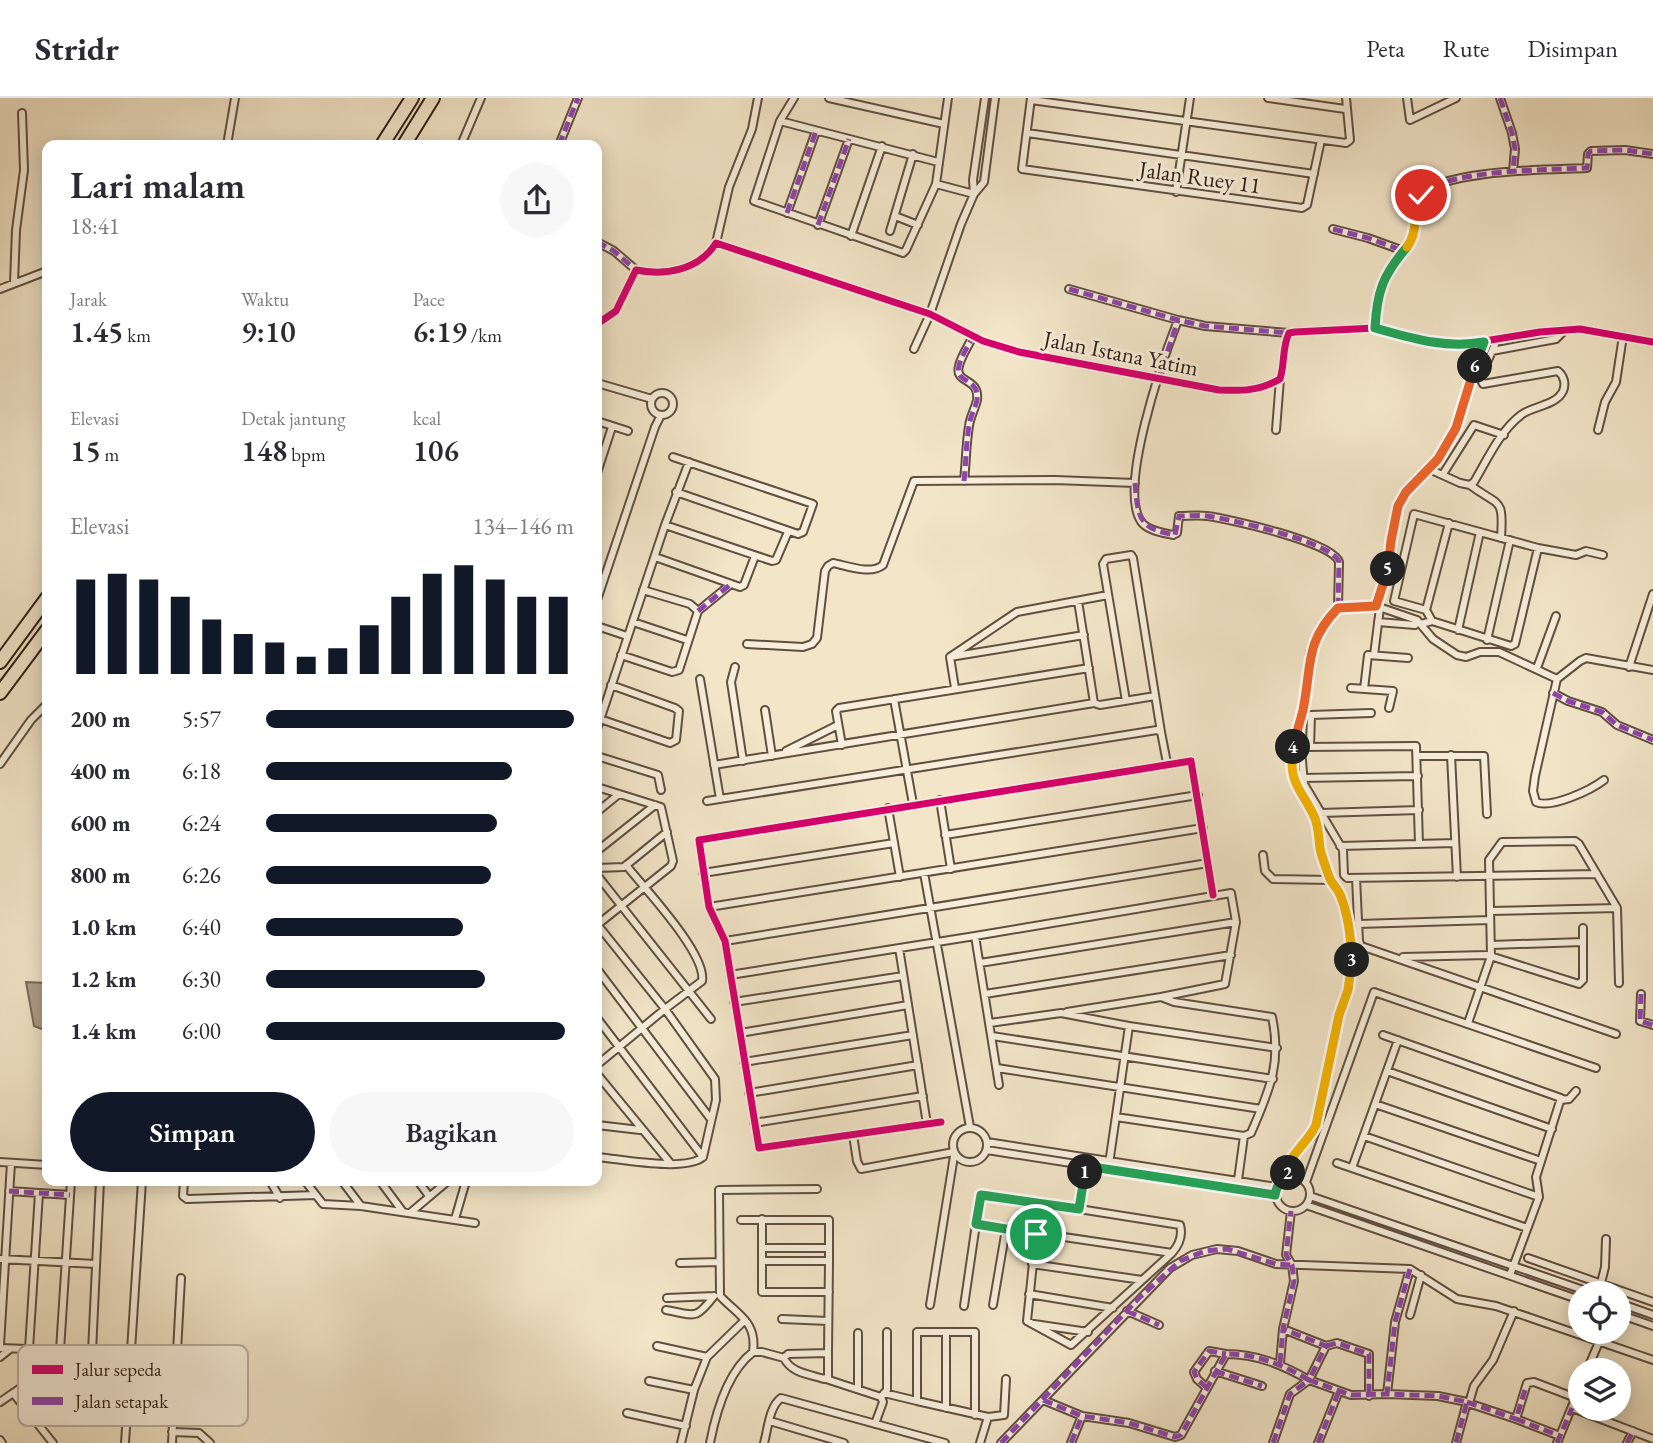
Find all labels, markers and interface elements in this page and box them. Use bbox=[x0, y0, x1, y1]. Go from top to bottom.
text: Stridr bbox=[35, 27, 119, 70]
text: Peta bbox=[1366, 33, 1405, 64]
text: Rute bbox=[1443, 33, 1489, 64]
text: Disimpan bbox=[1527, 33, 1618, 64]
street label: Jalan Ruey 11 bbox=[1135, 153, 1263, 200]
text: Lari malam bbox=[70, 160, 245, 209]
button: share bbox=[500, 163, 574, 237]
pin bbox=[1391, 165, 1451, 225]
icon: check bbox=[1402, 176, 1440, 214]
text: 18:41 bbox=[70, 211, 120, 241]
text: Jarak bbox=[70, 287, 107, 312]
text: Waktu bbox=[241, 287, 289, 312]
text: Pace bbox=[413, 287, 445, 312]
text: 1.45 bbox=[70, 312, 123, 351]
text: 9:10 bbox=[241, 312, 296, 351]
text: 6:19 bbox=[413, 312, 467, 351]
text: km bbox=[123, 323, 151, 348]
text: /km bbox=[467, 323, 502, 348]
street label: Jalan Istana Yatim bbox=[1039, 323, 1201, 383]
pin: 6 bbox=[1458, 348, 1492, 384]
text: 6 bbox=[1469, 353, 1480, 378]
text: Elevasi bbox=[70, 406, 119, 431]
text: Detak jantung bbox=[241, 406, 346, 431]
text: kcal bbox=[413, 406, 441, 431]
text: 15 bbox=[70, 431, 101, 470]
text: 148 bbox=[241, 431, 288, 470]
text: 106 bbox=[413, 431, 459, 470]
text: m bbox=[101, 442, 119, 467]
text: bpm bbox=[288, 442, 326, 467]
text: Elevasi bbox=[70, 511, 129, 541]
text: 134–146 m bbox=[473, 511, 574, 541]
pin: 5 bbox=[1370, 552, 1406, 587]
text: 5 bbox=[1382, 556, 1393, 581]
text: 200 m bbox=[70, 704, 131, 734]
text: 5:57 bbox=[182, 704, 221, 734]
pin: 4 bbox=[1276, 730, 1310, 764]
text: 4 bbox=[1287, 734, 1298, 759]
text: 400 m bbox=[70, 756, 131, 786]
text: 6:18 bbox=[182, 756, 221, 786]
text: 600 m bbox=[70, 808, 131, 838]
text: 6:24 bbox=[182, 808, 221, 838]
text: 800 m bbox=[70, 860, 131, 890]
text: 6:26 bbox=[182, 860, 221, 890]
text: 1.0 km bbox=[70, 912, 137, 942]
text: 6:40 bbox=[182, 912, 221, 942]
pin: 3 bbox=[1334, 942, 1370, 978]
text: 3 bbox=[1346, 947, 1357, 972]
text: 1.2 km bbox=[70, 964, 137, 994]
text: 6:30 bbox=[182, 964, 221, 994]
text: 1.4 km bbox=[70, 1016, 137, 1046]
text: 6:00 bbox=[182, 1016, 221, 1046]
button: Simpan bbox=[70, 1092, 315, 1172]
button: Bagikan bbox=[329, 1092, 574, 1172]
pin: 1 bbox=[1068, 1154, 1102, 1190]
pin: 2 bbox=[1270, 1156, 1306, 1190]
text: 1 bbox=[1079, 1159, 1090, 1184]
text: 2 bbox=[1282, 1160, 1293, 1185]
pin bbox=[1006, 1204, 1066, 1264]
icon: arrive bbox=[1017, 1215, 1055, 1253]
map controls bbox=[1568, 1281, 1631, 1421]
button: locate bbox=[1568, 1281, 1631, 1344]
legend bbox=[18, 1345, 248, 1426]
text: Jalur sepeda bbox=[73, 1357, 162, 1382]
button: layers bbox=[1568, 1358, 1631, 1421]
text: Jalan setapak bbox=[73, 1389, 169, 1414]

